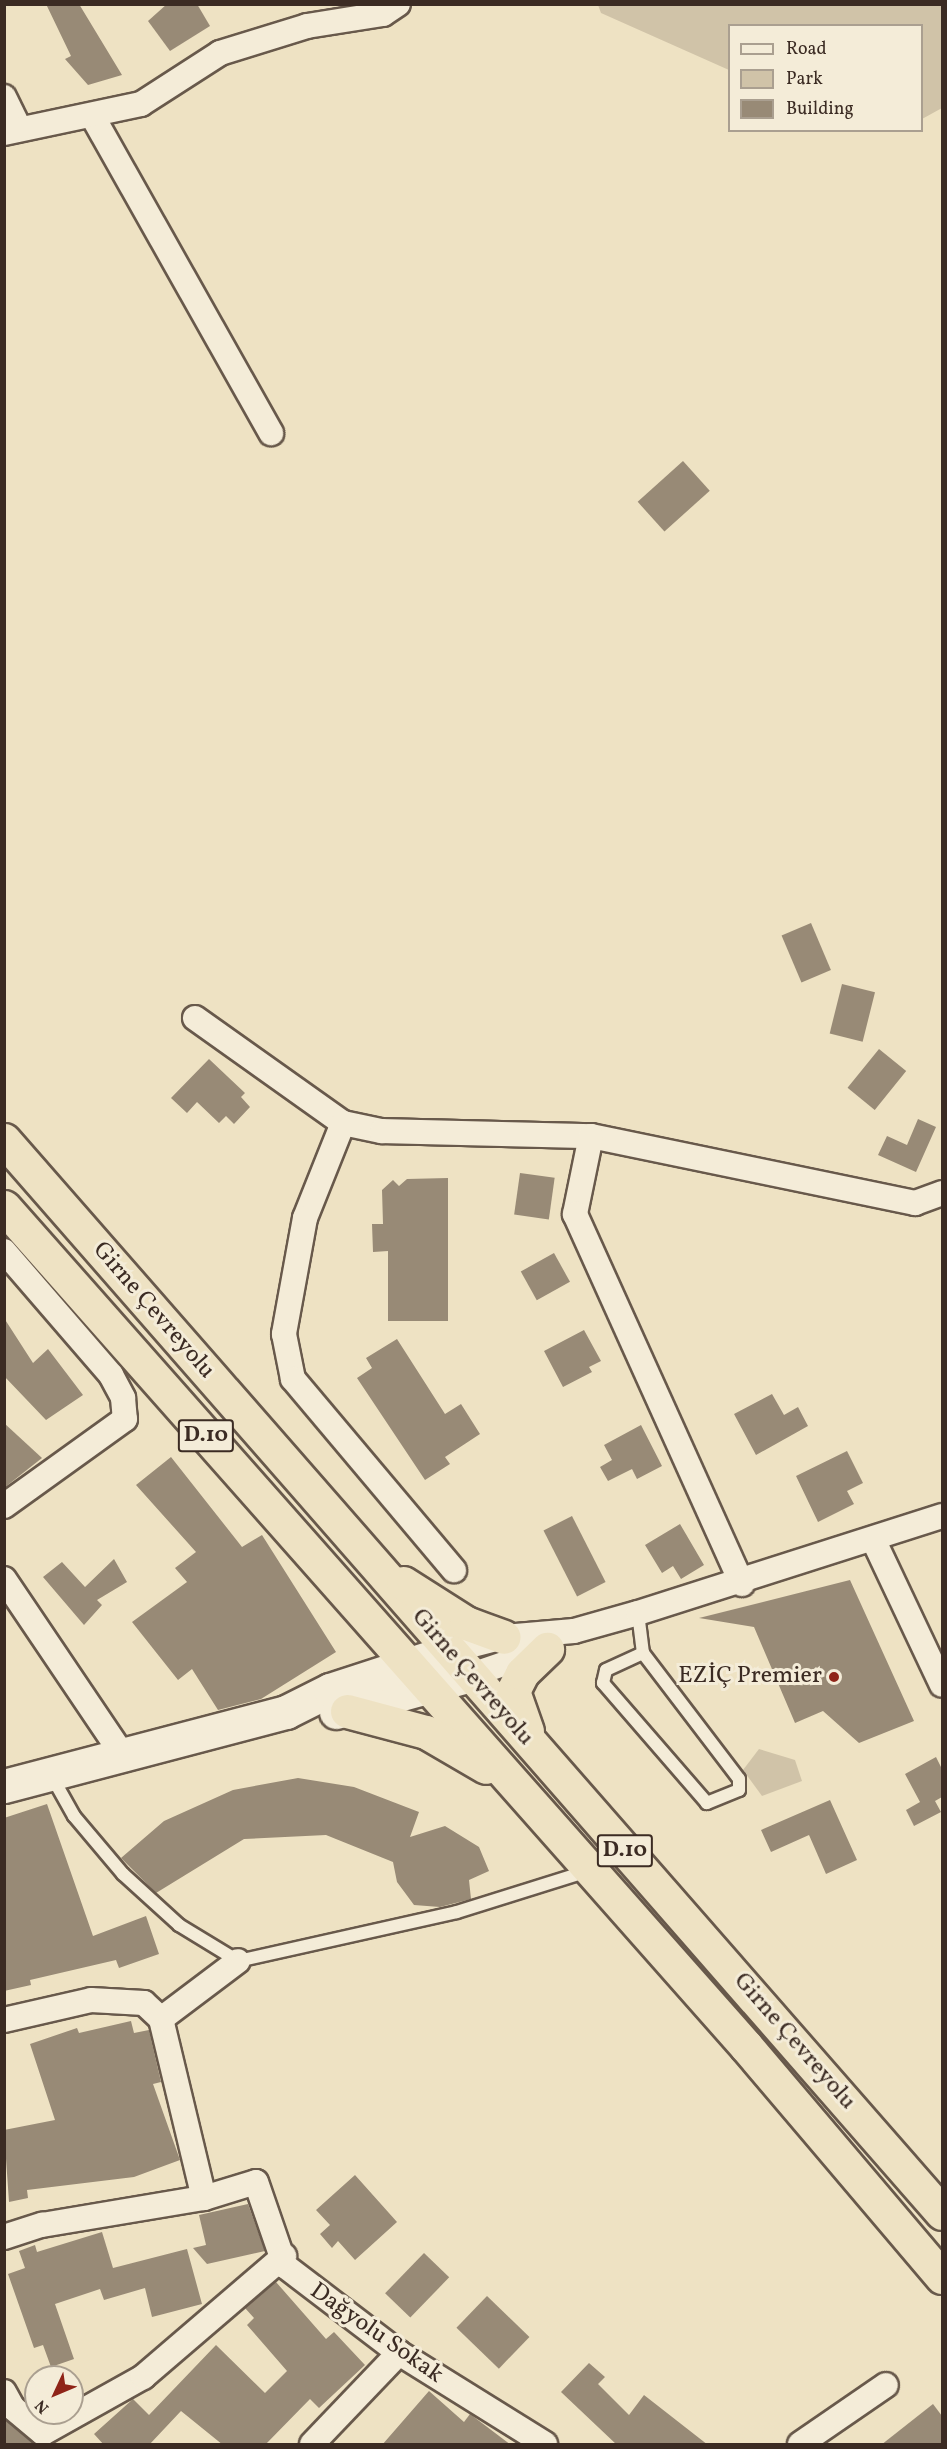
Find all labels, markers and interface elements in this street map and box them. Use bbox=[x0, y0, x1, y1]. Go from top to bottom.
legend bbox=[728, 24, 923, 132]
text: Road bbox=[786, 37, 827, 62]
text: Park bbox=[786, 67, 823, 92]
text: Building bbox=[786, 97, 854, 122]
street label: Girne Çevreyolu bbox=[86, 1237, 220, 1385]
road number: D.10 bbox=[178, 1417, 234, 1455]
street label: Girne Çevreyolu bbox=[405, 1604, 539, 1752]
place label: EZİÇ Premier bbox=[678, 1663, 822, 1691]
marker: EZİÇ Premier bbox=[827, 1670, 841, 1684]
road number: D.10 bbox=[596, 1832, 654, 1870]
street label: Girne Çevreyolu bbox=[727, 1968, 861, 2116]
street label: Dağyolu Sokak bbox=[304, 2277, 448, 2391]
north arrow bbox=[24, 2365, 84, 2425]
text: N bbox=[31, 2394, 54, 2418]

